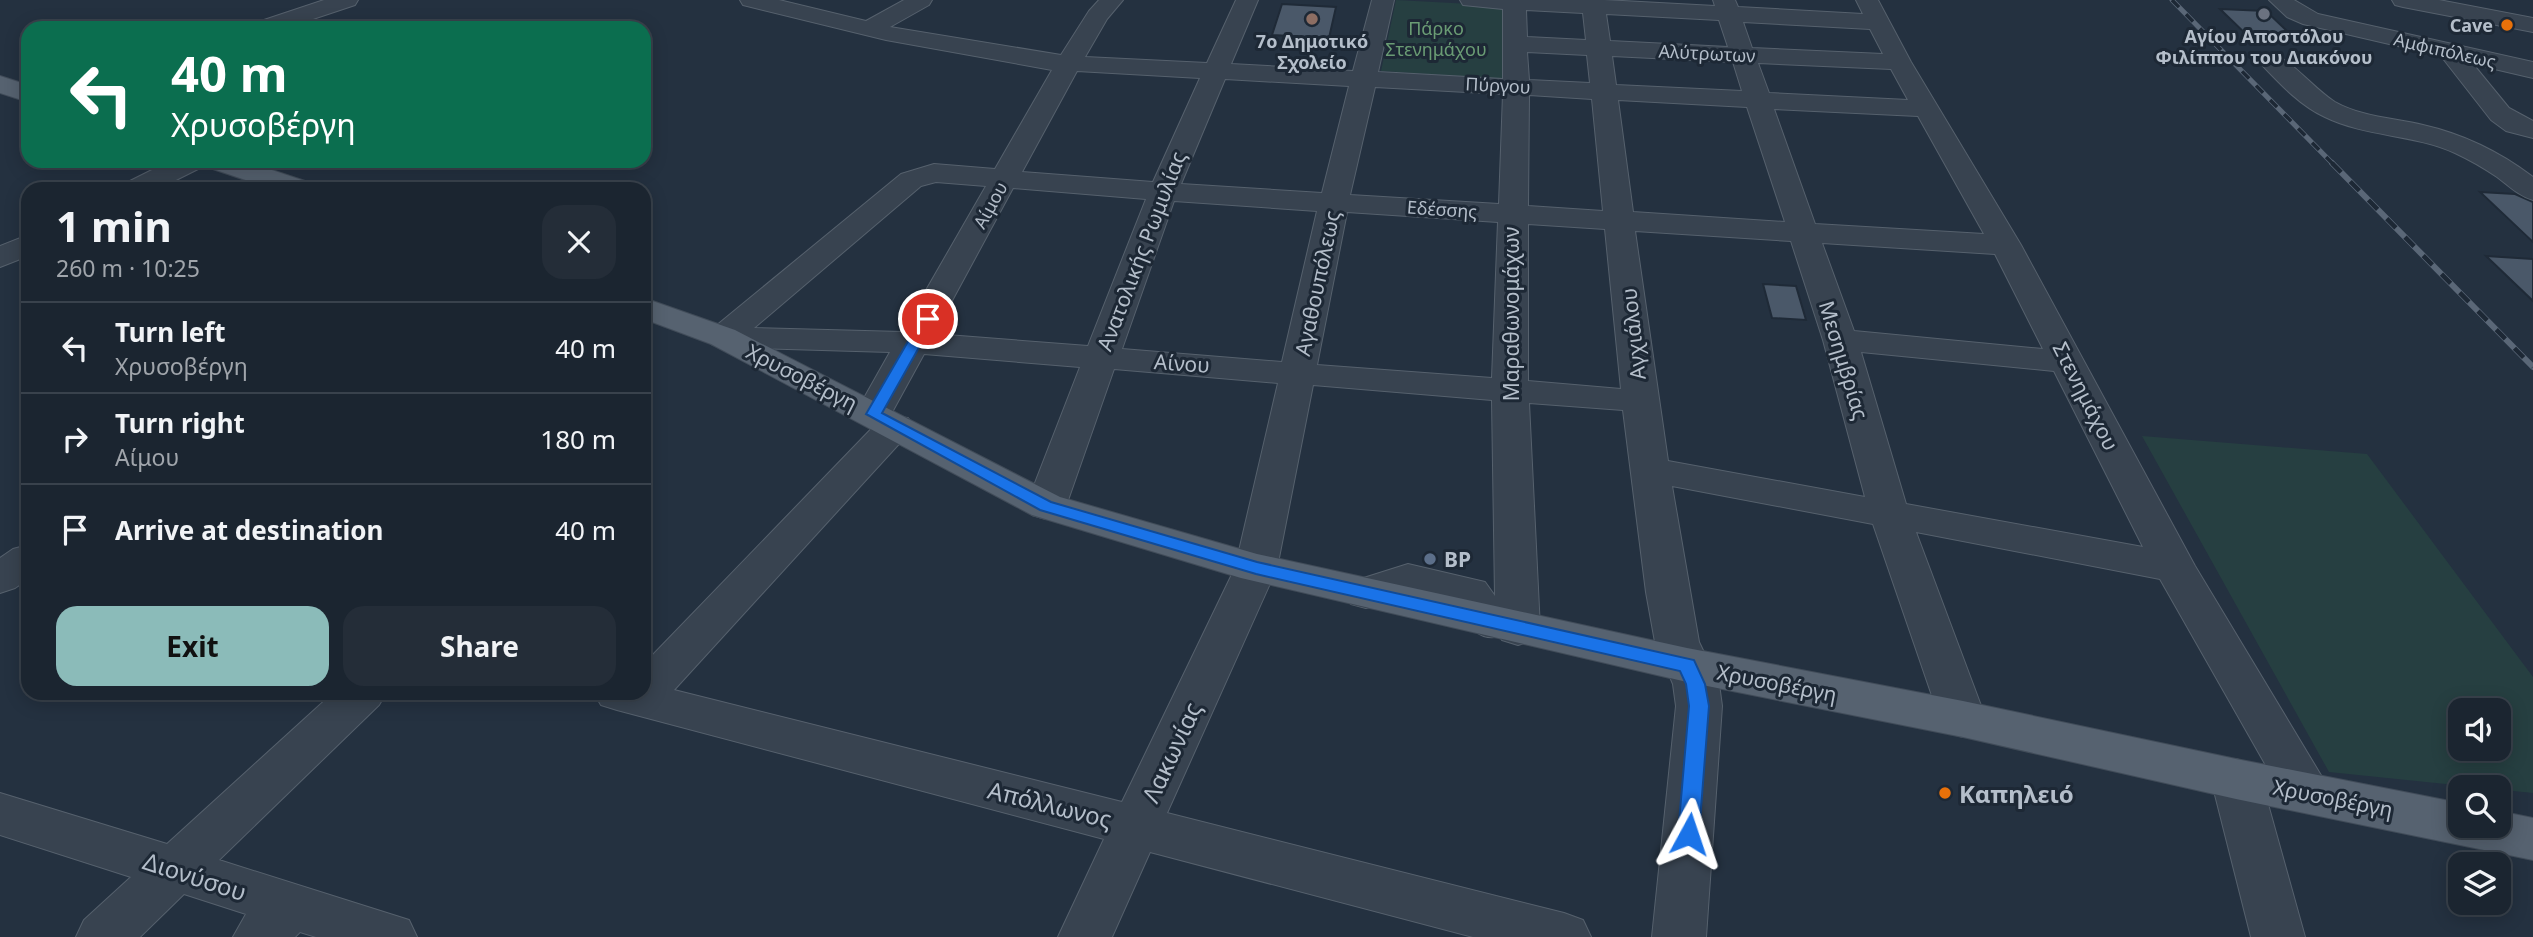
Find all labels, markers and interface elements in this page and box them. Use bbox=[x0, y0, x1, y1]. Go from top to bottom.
marker: Αγίου Αποστόλου Φιλίππου του Διακόνου bbox=[2256, 6, 2272, 22]
marker: 7ο Δημοτικό Σχολείο bbox=[1304, 11, 1320, 27]
place label: Cave bbox=[2450, 13, 2493, 37]
park label: Πάρκο Στενημάχου bbox=[1385, 16, 1487, 61]
marker: Cave bbox=[2499, 17, 2515, 33]
place label: Αγίου Αποστόλου Φιλίππου του Διακόνου bbox=[2156, 24, 2373, 69]
street label: Αμφιπόλεως bbox=[2392, 27, 2499, 73]
place label: 7ο Δημοτικό Σχολείο bbox=[1256, 29, 1368, 74]
street label: Αλύτρωτων bbox=[1658, 38, 1756, 68]
text: 40 m bbox=[171, 40, 288, 106]
icon: left bbox=[56, 49, 147, 140]
street label: Πύργου bbox=[1465, 71, 1531, 99]
text: Χρυσοβέργη bbox=[171, 103, 356, 146]
street label: Ανατολικής Ρωμυλίας bbox=[1090, 147, 1192, 355]
street label: Αίμου bbox=[967, 177, 1013, 233]
street label: Εδέσσης bbox=[1406, 195, 1478, 223]
text: 1 min bbox=[56, 197, 172, 254]
button: close bbox=[542, 205, 616, 279]
street label: Αγαθουπόλεως bbox=[1288, 208, 1346, 358]
street label: Μαραθωνομάχων bbox=[1497, 227, 1525, 401]
text: 260 m · 10:25 bbox=[56, 252, 200, 284]
street label: Αγχιάλου bbox=[1614, 287, 1652, 381]
pin bbox=[898, 289, 958, 349]
street label: Μεσημβρίας bbox=[1813, 297, 1875, 423]
icon: arrive bbox=[909, 300, 947, 338]
text: Turn left bbox=[115, 314, 226, 350]
icon: left bbox=[56, 329, 94, 367]
text: 40 m bbox=[555, 330, 616, 366]
street label: Χρυσοβέργη bbox=[742, 337, 862, 417]
street label: Στενημάχου bbox=[2047, 337, 2125, 455]
street label: Αίνου bbox=[1153, 347, 1211, 379]
text: Χρυσοβέργη bbox=[115, 350, 248, 382]
text: Turn right bbox=[115, 405, 245, 441]
icon: right bbox=[56, 420, 94, 458]
text: 180 m bbox=[540, 421, 616, 457]
text: Αίμου bbox=[115, 441, 179, 473]
icon: arrive bbox=[56, 511, 94, 549]
text: Arrive at destination bbox=[115, 512, 384, 548]
text: 40 m bbox=[555, 512, 616, 548]
place label: BP bbox=[1444, 545, 1471, 573]
marker: BP bbox=[1422, 551, 1438, 567]
button: Exit bbox=[56, 606, 329, 686]
button: Share bbox=[343, 606, 616, 686]
street label: Χρυσοβέργη bbox=[1715, 658, 1839, 708]
street label: Λακωνίας bbox=[1133, 696, 1209, 808]
map controls bbox=[2448, 698, 2511, 915]
button: sound bbox=[2448, 698, 2511, 761]
street label: Απόλλωνος bbox=[985, 773, 1115, 835]
street label: Χρυσοβέργη bbox=[2271, 773, 2395, 823]
button: search bbox=[2448, 775, 2511, 838]
place label: Καπηλειό bbox=[1959, 777, 2074, 810]
marker: Καπηλειό bbox=[1937, 785, 1953, 801]
position arrow bbox=[1652, 797, 1726, 871]
street label: Διονύσου bbox=[139, 844, 251, 908]
button: layers bbox=[2448, 852, 2511, 915]

